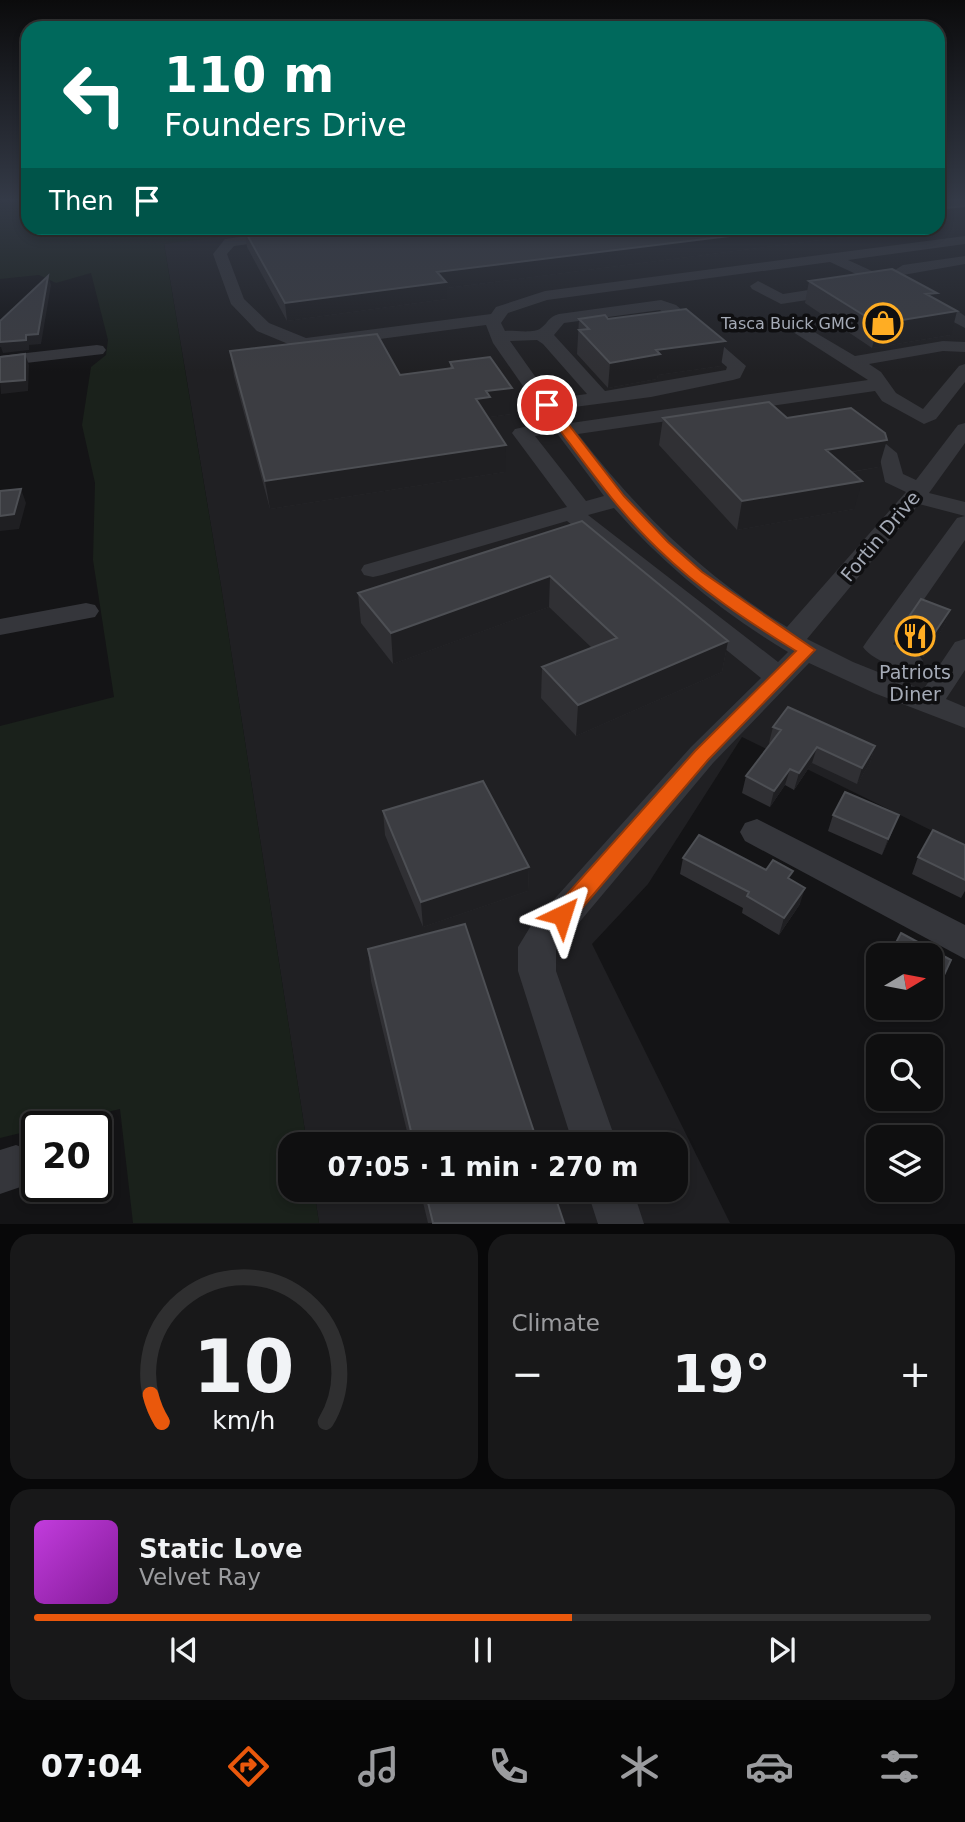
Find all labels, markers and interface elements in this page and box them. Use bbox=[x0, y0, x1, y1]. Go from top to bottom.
text: 110 m bbox=[164, 47, 334, 104]
icon: left bbox=[49, 49, 140, 140]
text: Founders Drive bbox=[164, 106, 407, 144]
icon: arrive bbox=[128, 182, 166, 220]
text: Then bbox=[49, 186, 114, 216]
shop icon: Tasca Buick GMC bbox=[862, 302, 904, 344]
place label: Tasca Buick GMC bbox=[720, 314, 856, 333]
pin bbox=[517, 375, 577, 435]
icon: arrive bbox=[528, 386, 566, 424]
street label: Fortin Drive bbox=[836, 486, 924, 586]
restaurant icon: Patriots Diner bbox=[894, 615, 936, 657]
place label: Patriots Diner bbox=[879, 661, 951, 705]
position arrow bbox=[525, 878, 599, 952]
north arrow bbox=[866, 943, 943, 1020]
map controls bbox=[866, 943, 943, 1202]
button: search bbox=[866, 1034, 943, 1111]
speed limit sign: 20 bbox=[21, 1111, 112, 1202]
button: layers bbox=[866, 1125, 943, 1202]
text: 07:05 · 1 min · 270 m bbox=[328, 1152, 638, 1182]
text: Climate bbox=[512, 1310, 600, 1336]
text: 10 bbox=[193, 1325, 294, 1410]
text: 19° bbox=[672, 1344, 770, 1404]
text: − bbox=[512, 1352, 543, 1396]
text: + bbox=[899, 1352, 931, 1396]
text: km/h bbox=[212, 1406, 275, 1435]
text: Static Love bbox=[139, 1534, 303, 1564]
text: Velvet Ray bbox=[139, 1564, 261, 1590]
icon: previous bbox=[165, 1631, 203, 1669]
icon: pause bbox=[464, 1631, 502, 1669]
icon: next bbox=[763, 1631, 801, 1669]
icon: directions bbox=[224, 1742, 273, 1791]
icon: music bbox=[354, 1742, 403, 1791]
icon: phone bbox=[484, 1742, 533, 1791]
icon: climate bbox=[615, 1742, 664, 1791]
icon: car bbox=[745, 1742, 794, 1791]
icon: filters bbox=[875, 1742, 924, 1791]
text: 07:04 bbox=[41, 1747, 143, 1785]

